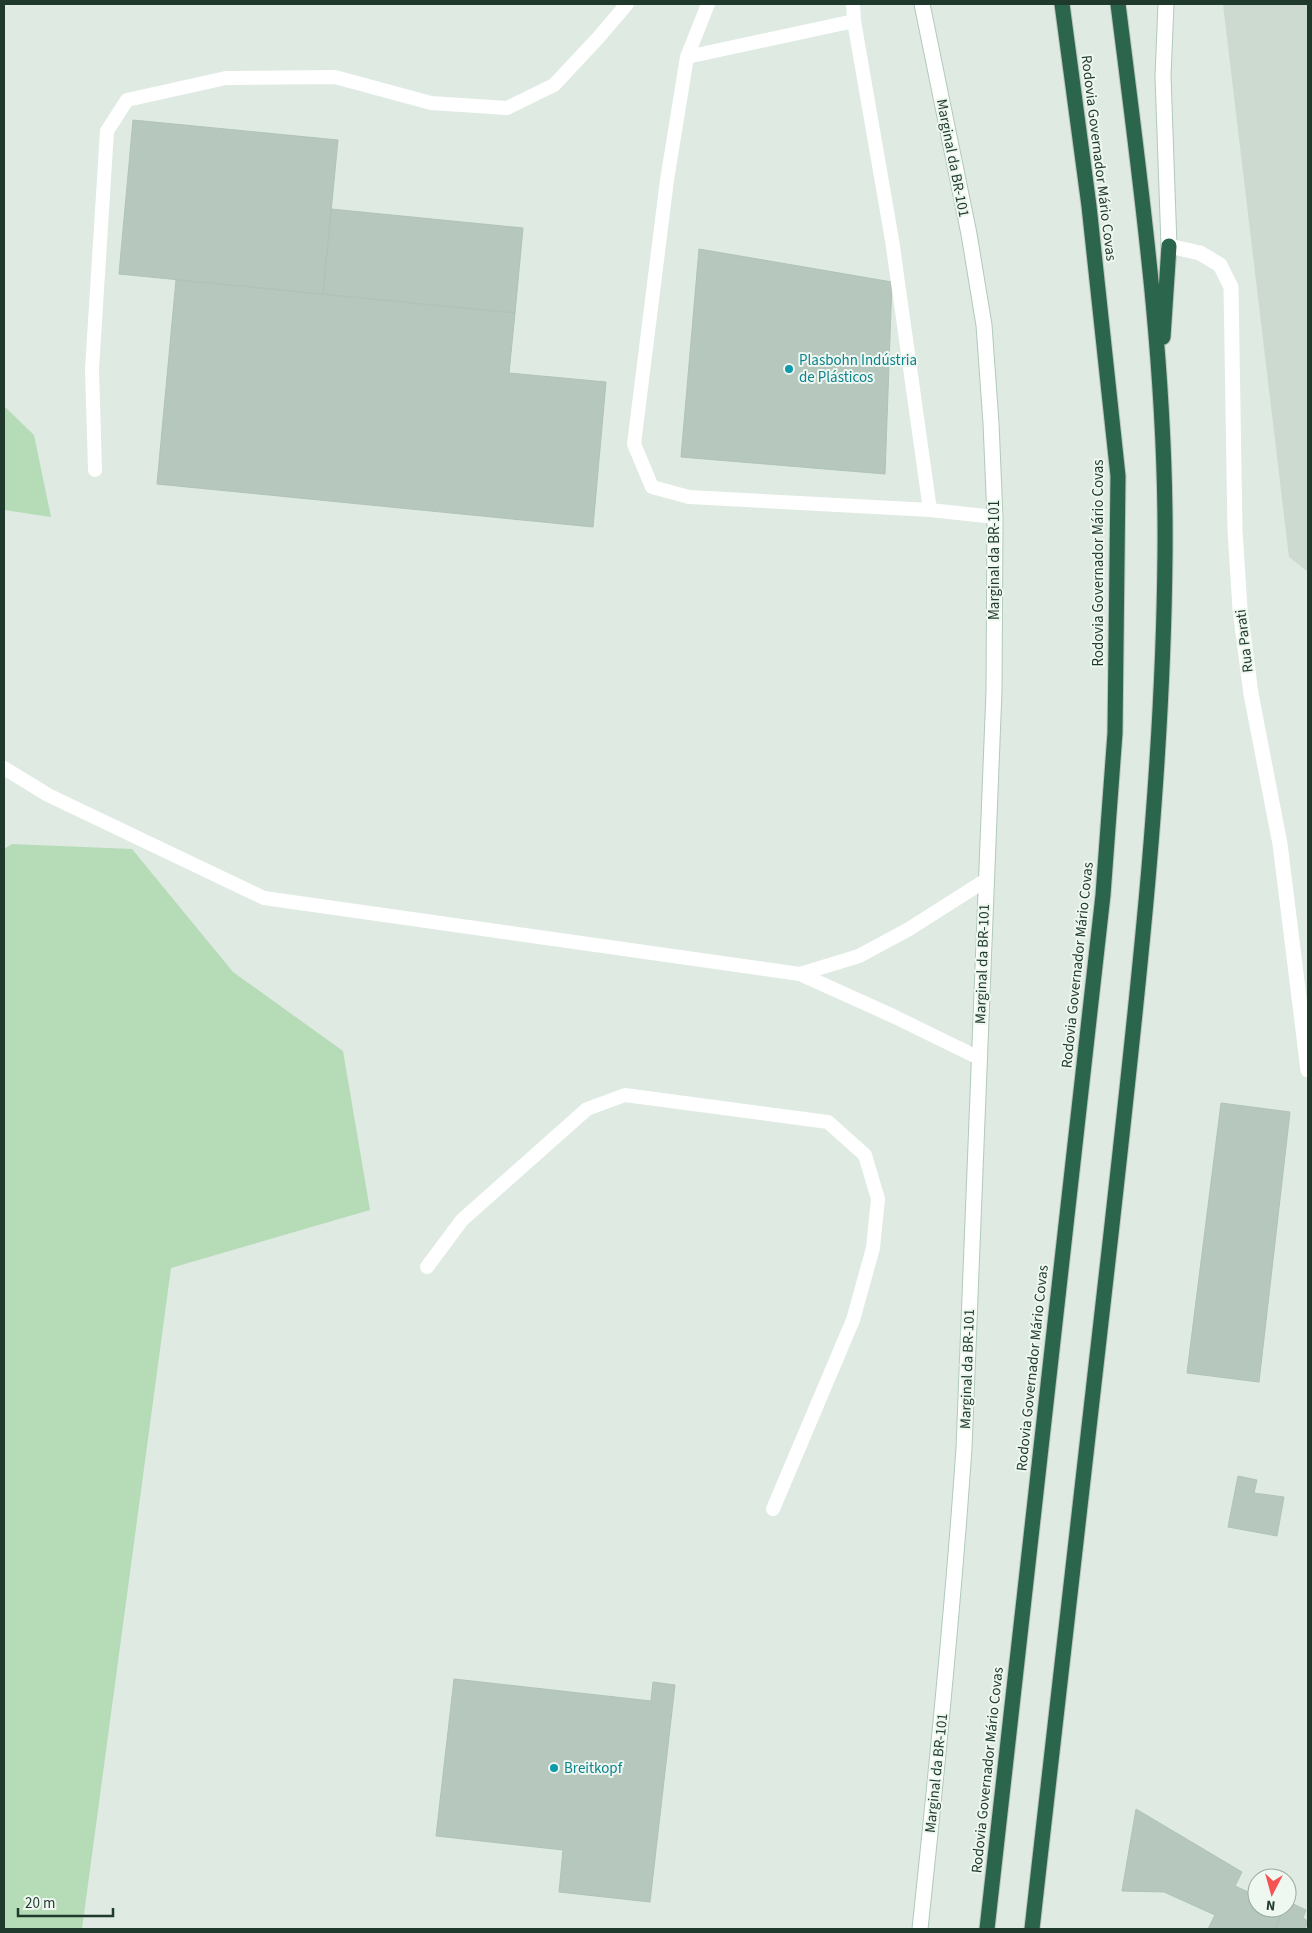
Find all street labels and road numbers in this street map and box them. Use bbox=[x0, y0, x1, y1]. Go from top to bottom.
street label: Rodovia Governador Mário Covas bbox=[1075, 54, 1122, 262]
street label: Marginal da BR-101 bbox=[931, 97, 974, 219]
street label: Rodovia Governador Mário Covas bbox=[1088, 459, 1109, 667]
street label: Marginal da BR-101 bbox=[984, 500, 1005, 620]
street label: Rua Parati bbox=[1230, 608, 1259, 674]
street label: Rodovia Governador Mário Covas bbox=[1056, 861, 1099, 1069]
street label: Marginal da BR-101 bbox=[970, 904, 995, 1024]
street label: Rodovia Governador Mário Covas bbox=[1011, 1264, 1054, 1472]
street label: Marginal da BR-101 bbox=[955, 1309, 980, 1429]
street label: Rodovia Governador Mário Covas bbox=[966, 1666, 1009, 1874]
street label: Marginal da BR-101 bbox=[920, 1712, 953, 1834]

